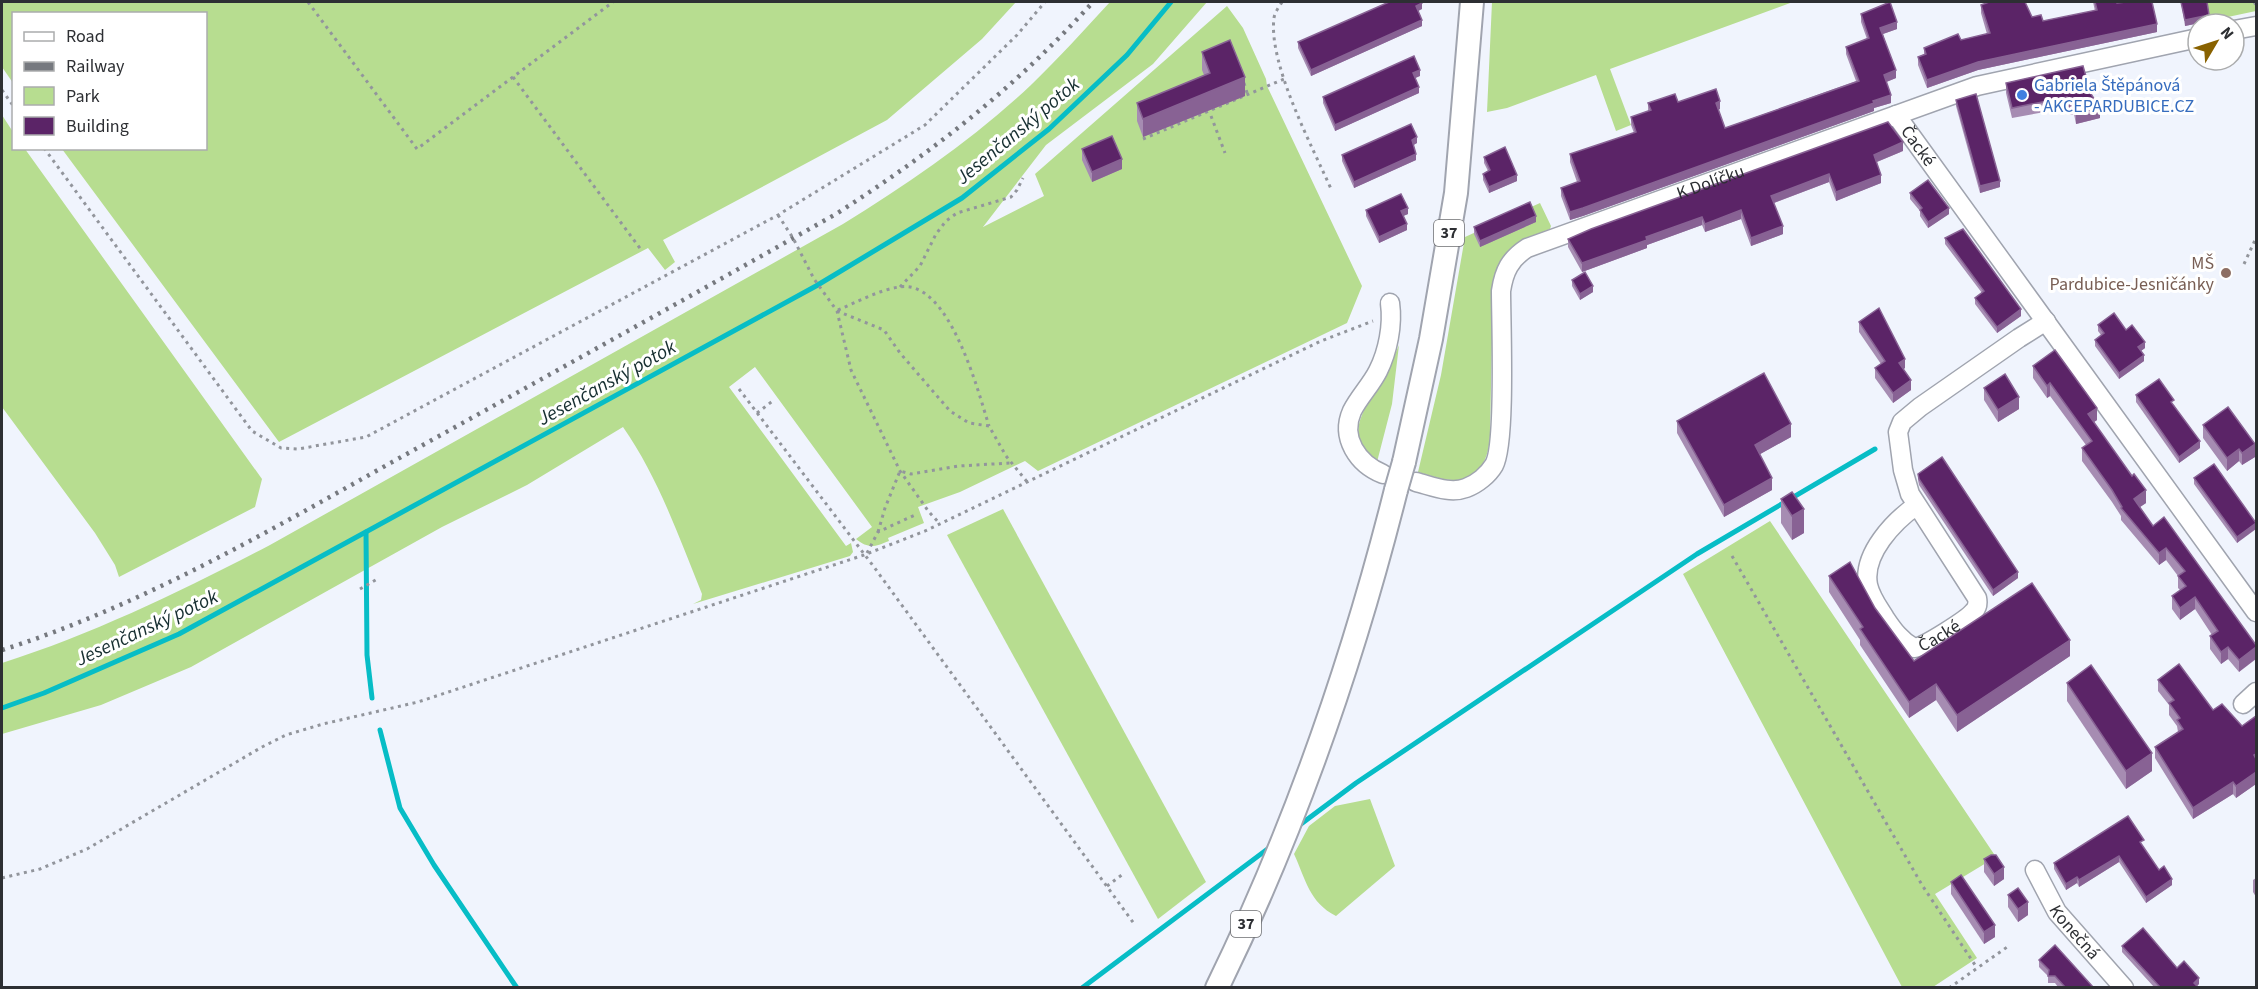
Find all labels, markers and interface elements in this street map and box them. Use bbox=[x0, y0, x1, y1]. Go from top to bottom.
legend bbox=[12, 12, 207, 150]
north arrow bbox=[2186, 12, 2246, 72]
text: N bbox=[2215, 22, 2239, 44]
text: Road bbox=[66, 24, 105, 49]
text: Railway bbox=[66, 54, 125, 79]
water label: Jesenčanský potok bbox=[949, 70, 1086, 192]
place label: Gabriela Štěpánová - AKCEPARDUBICE.CZ bbox=[2034, 73, 2194, 119]
text: Park bbox=[66, 84, 100, 109]
marker: Gabriela Štěpánová - AKCEPARDUBICE.CZ bbox=[2015, 88, 2029, 102]
text: Building bbox=[66, 114, 129, 139]
street label: Čacké bbox=[1895, 120, 1942, 171]
street label: K Dolíčku bbox=[1673, 158, 1748, 206]
road number: 37 bbox=[1434, 220, 1464, 246]
place label: MŠ Pardubice-Jesničánky bbox=[2049, 251, 2215, 297]
marker: MŠ Pardubice-Jesničánky bbox=[2219, 266, 2233, 280]
water label: Jesenčanský potok bbox=[532, 333, 682, 433]
water label: Jesenčanský potok bbox=[70, 583, 223, 674]
street label: Čacké bbox=[1914, 613, 1965, 658]
street label: Konečná bbox=[2043, 901, 2106, 965]
road number: 37 bbox=[1231, 911, 1261, 937]

